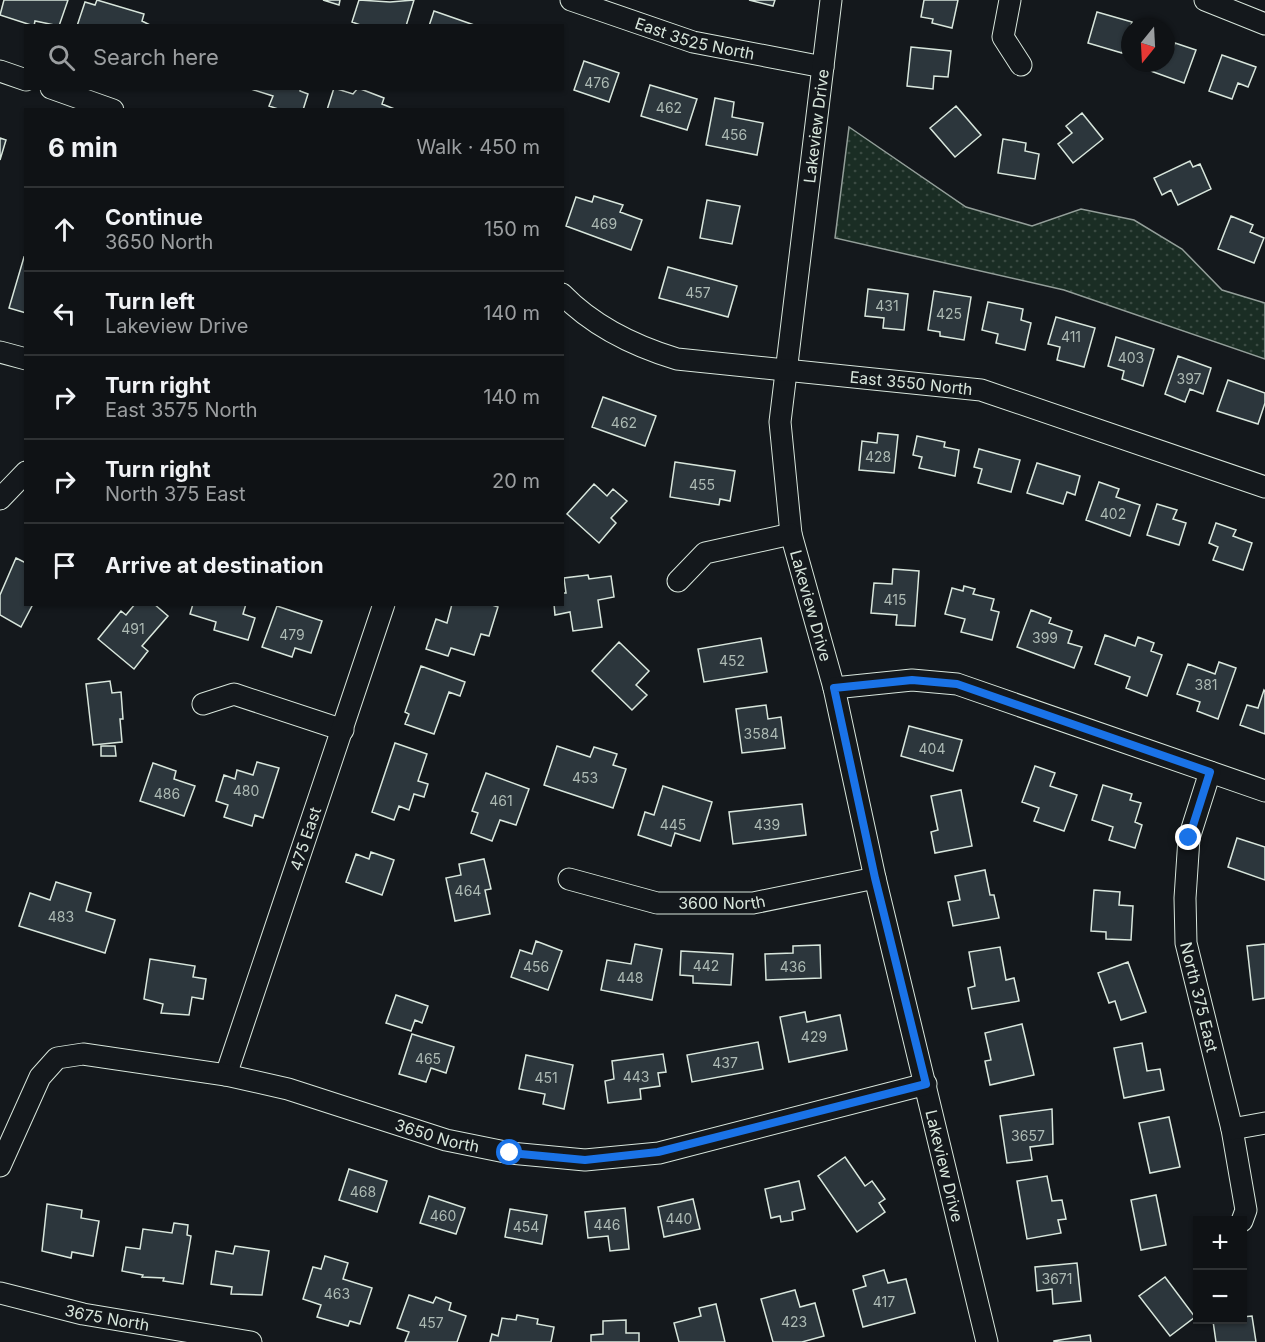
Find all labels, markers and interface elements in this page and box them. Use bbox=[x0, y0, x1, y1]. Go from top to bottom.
street label: East 3525 North bbox=[632, 13, 756, 64]
north arrow bbox=[1121, 18, 1175, 72]
search box bbox=[24, 24, 564, 90]
icon: search bbox=[45, 41, 78, 74]
text: Search here bbox=[93, 44, 219, 70]
street label: Lakeview Drive bbox=[799, 68, 833, 184]
house number: 476 bbox=[584, 74, 610, 91]
house number: 462 bbox=[656, 99, 682, 116]
house number: 456 bbox=[721, 126, 747, 143]
text: 6 min bbox=[48, 132, 118, 163]
text: Walk · 450 m bbox=[416, 135, 540, 159]
text: Continue bbox=[105, 204, 203, 230]
icon: ahead bbox=[48, 213, 81, 246]
house number: 469 bbox=[591, 215, 617, 232]
text: 150 m bbox=[484, 217, 540, 241]
text: 3650 North bbox=[105, 230, 213, 254]
house number: 457 bbox=[685, 284, 711, 301]
text: Turn left bbox=[105, 288, 195, 314]
icon: left bbox=[48, 297, 81, 330]
house number: 431 bbox=[875, 297, 899, 314]
text: 140 m bbox=[483, 301, 540, 325]
house number: 425 bbox=[936, 305, 962, 322]
text: Lakeview Drive bbox=[105, 314, 248, 338]
house number: 411 bbox=[1061, 328, 1081, 345]
house number: 403 bbox=[1118, 349, 1144, 366]
street label: East 3550 North bbox=[849, 367, 974, 399]
house number: 397 bbox=[1177, 370, 1202, 387]
text: Turn right bbox=[105, 372, 211, 398]
icon: right bbox=[48, 381, 81, 414]
text: 140 m bbox=[483, 385, 540, 409]
text: East 3575 North bbox=[105, 398, 258, 422]
house number: 462 bbox=[611, 414, 637, 431]
house number: 428 bbox=[865, 448, 891, 465]
text: Turn right bbox=[105, 456, 211, 482]
icon: right bbox=[48, 465, 81, 498]
text: 20 m bbox=[492, 469, 540, 493]
house number: 455 bbox=[689, 476, 715, 493]
text: North 375 East bbox=[105, 482, 246, 506]
house number: 402 bbox=[1100, 505, 1126, 522]
street label: Lakeview Drive bbox=[786, 548, 836, 664]
icon: arrive bbox=[48, 549, 81, 582]
text: Arrive at destination bbox=[105, 552, 324, 578]
house number: 415 bbox=[884, 591, 906, 608]
house number: 491 bbox=[121, 620, 145, 637]
house number: 479 bbox=[279, 626, 305, 643]
house number: 399 bbox=[1032, 629, 1058, 646]
house number: 452 bbox=[719, 652, 745, 669]
house number: 381 bbox=[1194, 676, 1218, 693]
house number: 3584 bbox=[744, 725, 778, 742]
house number: 404 bbox=[919, 740, 945, 757]
house number: 453 bbox=[572, 769, 598, 786]
house number: 480 bbox=[233, 782, 259, 799]
house number: 486 bbox=[154, 785, 180, 802]
house number: 461 bbox=[489, 792, 513, 809]
street label: 475 East bbox=[285, 805, 325, 873]
house number: 445 bbox=[660, 816, 686, 833]
house number: 439 bbox=[754, 816, 780, 833]
route end bbox=[1175, 824, 1201, 850]
house number: 464 bbox=[455, 882, 481, 899]
street label: 3600 North bbox=[678, 891, 767, 913]
house number: 483 bbox=[48, 908, 74, 925]
street label: North 375 East bbox=[1176, 940, 1223, 1054]
house number: 442 bbox=[693, 957, 719, 974]
house number: 456 bbox=[523, 958, 549, 975]
house number: 436 bbox=[780, 958, 806, 975]
house number: 448 bbox=[617, 969, 643, 986]
house number: 429 bbox=[801, 1028, 827, 1045]
house number: 465 bbox=[415, 1050, 441, 1067]
house number: 437 bbox=[712, 1054, 738, 1071]
house number: 443 bbox=[623, 1068, 649, 1085]
house number: 451 bbox=[534, 1069, 558, 1086]
street label: Lakeview Drive bbox=[921, 1108, 968, 1224]
street label: 3650 North bbox=[393, 1114, 481, 1157]
house number: 3657 bbox=[1011, 1127, 1045, 1144]
route start bbox=[496, 1139, 522, 1165]
house number: 468 bbox=[350, 1183, 376, 1200]
house number: 460 bbox=[430, 1207, 456, 1224]
house number: 440 bbox=[666, 1210, 692, 1227]
house number: 446 bbox=[594, 1216, 620, 1233]
map controls bbox=[1193, 1216, 1247, 1324]
button: + bbox=[1193, 1216, 1247, 1270]
house number: 454 bbox=[513, 1218, 539, 1235]
house number: 3671 bbox=[1042, 1270, 1072, 1287]
button: − bbox=[1193, 1270, 1247, 1324]
house number: 463 bbox=[324, 1285, 350, 1302]
house number: 417 bbox=[873, 1293, 895, 1310]
street label: 3675 North bbox=[63, 1300, 151, 1335]
house number: 423 bbox=[781, 1313, 807, 1330]
house number: 457 bbox=[418, 1314, 444, 1331]

